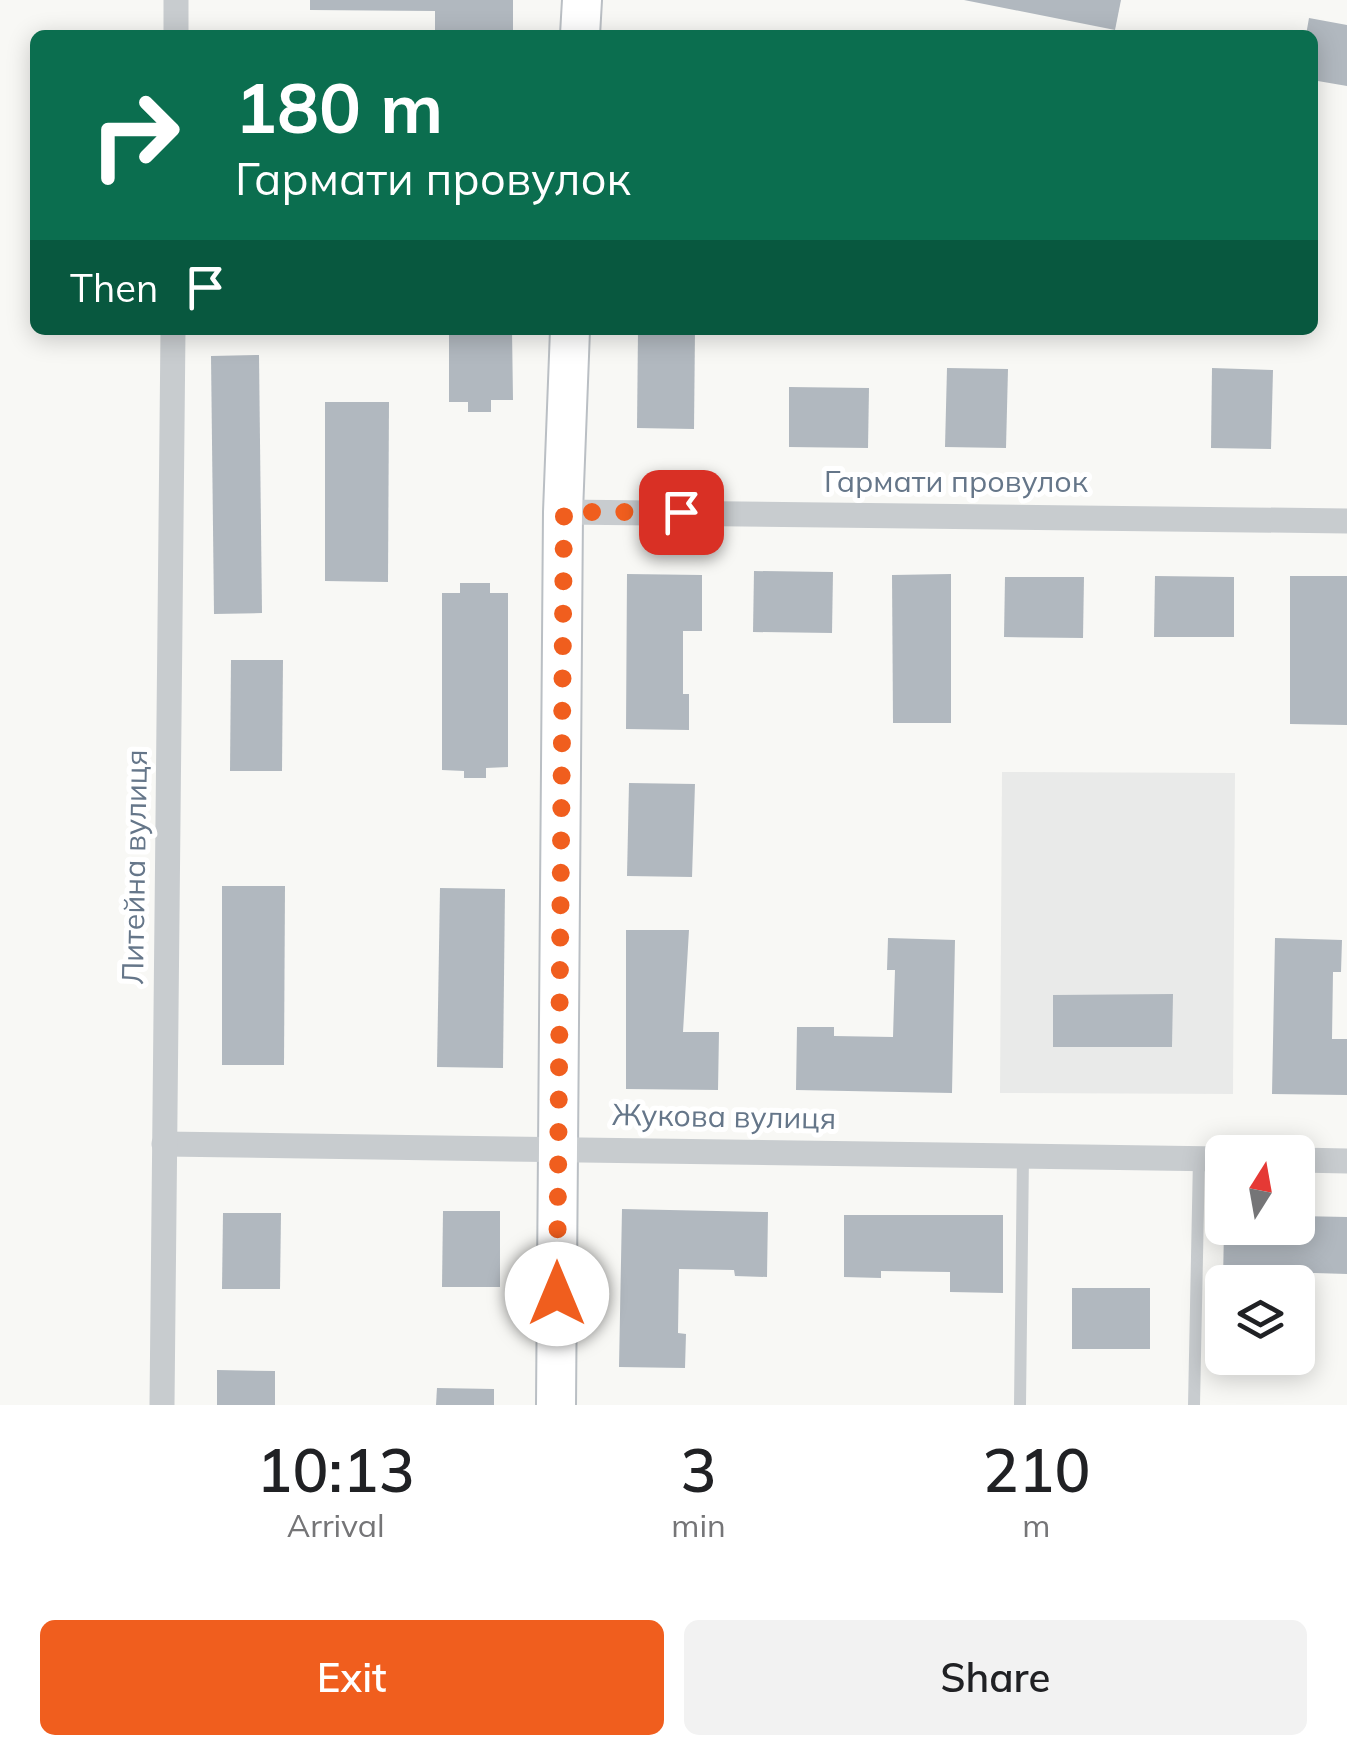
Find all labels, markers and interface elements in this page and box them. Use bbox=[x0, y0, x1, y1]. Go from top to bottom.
text: 180 m bbox=[235, 63, 443, 151]
icon: right bbox=[70, 70, 200, 200]
text: Гармати провулок bbox=[235, 150, 631, 206]
icon: arrive bbox=[178, 260, 233, 315]
text: Then bbox=[70, 264, 158, 312]
street label: Гармати провулок bbox=[824, 462, 1089, 500]
pin bbox=[639, 470, 724, 555]
icon: arrive bbox=[654, 485, 709, 540]
street label: Литейна вулиця bbox=[113, 749, 155, 985]
street label: Жукова вулиця bbox=[612, 1095, 836, 1137]
north arrow bbox=[1205, 1135, 1315, 1245]
map controls bbox=[1205, 1135, 1315, 1375]
position arrow bbox=[505, 1242, 609, 1346]
button: layers bbox=[1205, 1265, 1315, 1375]
text: 10:13 bbox=[257, 1432, 415, 1507]
text: 3 bbox=[681, 1432, 717, 1507]
text: 210 bbox=[982, 1432, 1090, 1507]
text: Arrival bbox=[287, 1505, 385, 1545]
text: min bbox=[671, 1505, 726, 1545]
text: m bbox=[1022, 1505, 1050, 1545]
button: Exit bbox=[40, 1620, 664, 1735]
button: Share bbox=[684, 1620, 1307, 1735]

